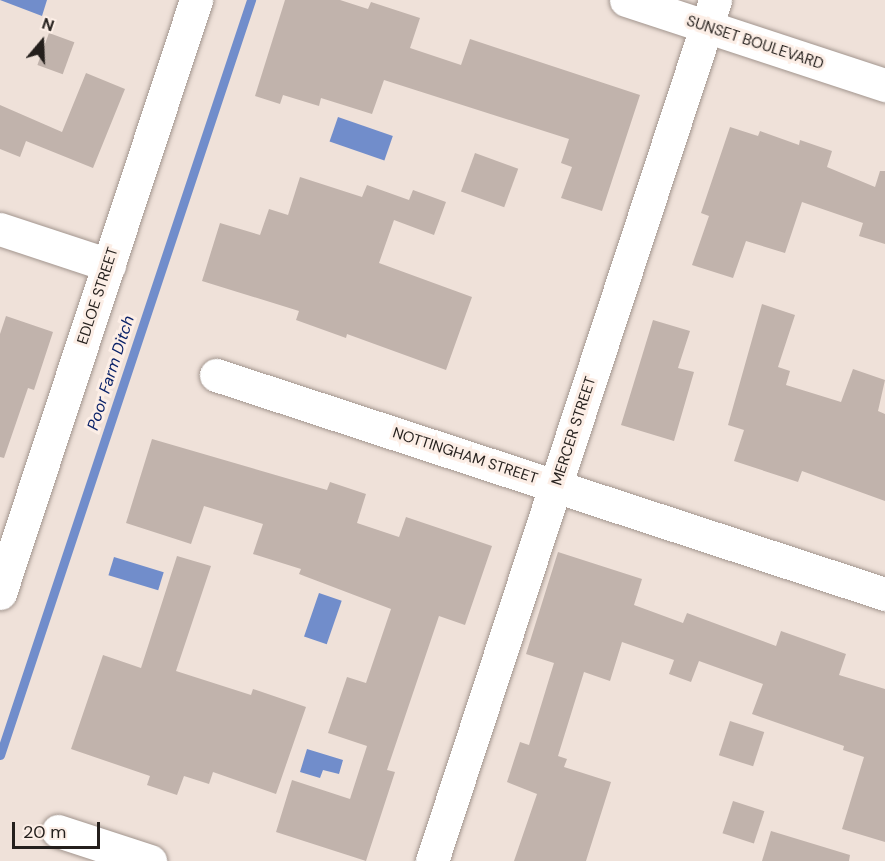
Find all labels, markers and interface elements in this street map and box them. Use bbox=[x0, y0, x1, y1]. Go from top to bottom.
north arrow bbox=[12, 12, 72, 72]
street label: SUNSET BOULEVARD bbox=[684, 12, 826, 74]
text: N bbox=[39, 13, 57, 36]
street label: EDLOE STREET bbox=[74, 245, 122, 347]
water label: Poor Farm Ditch bbox=[83, 313, 139, 433]
street label: MERCER STREET bbox=[548, 374, 600, 488]
street label: NOTTINGHAM STREET bbox=[390, 424, 540, 488]
scale bar bbox=[15, 810, 104, 848]
text: 20 m bbox=[23, 820, 66, 844]

